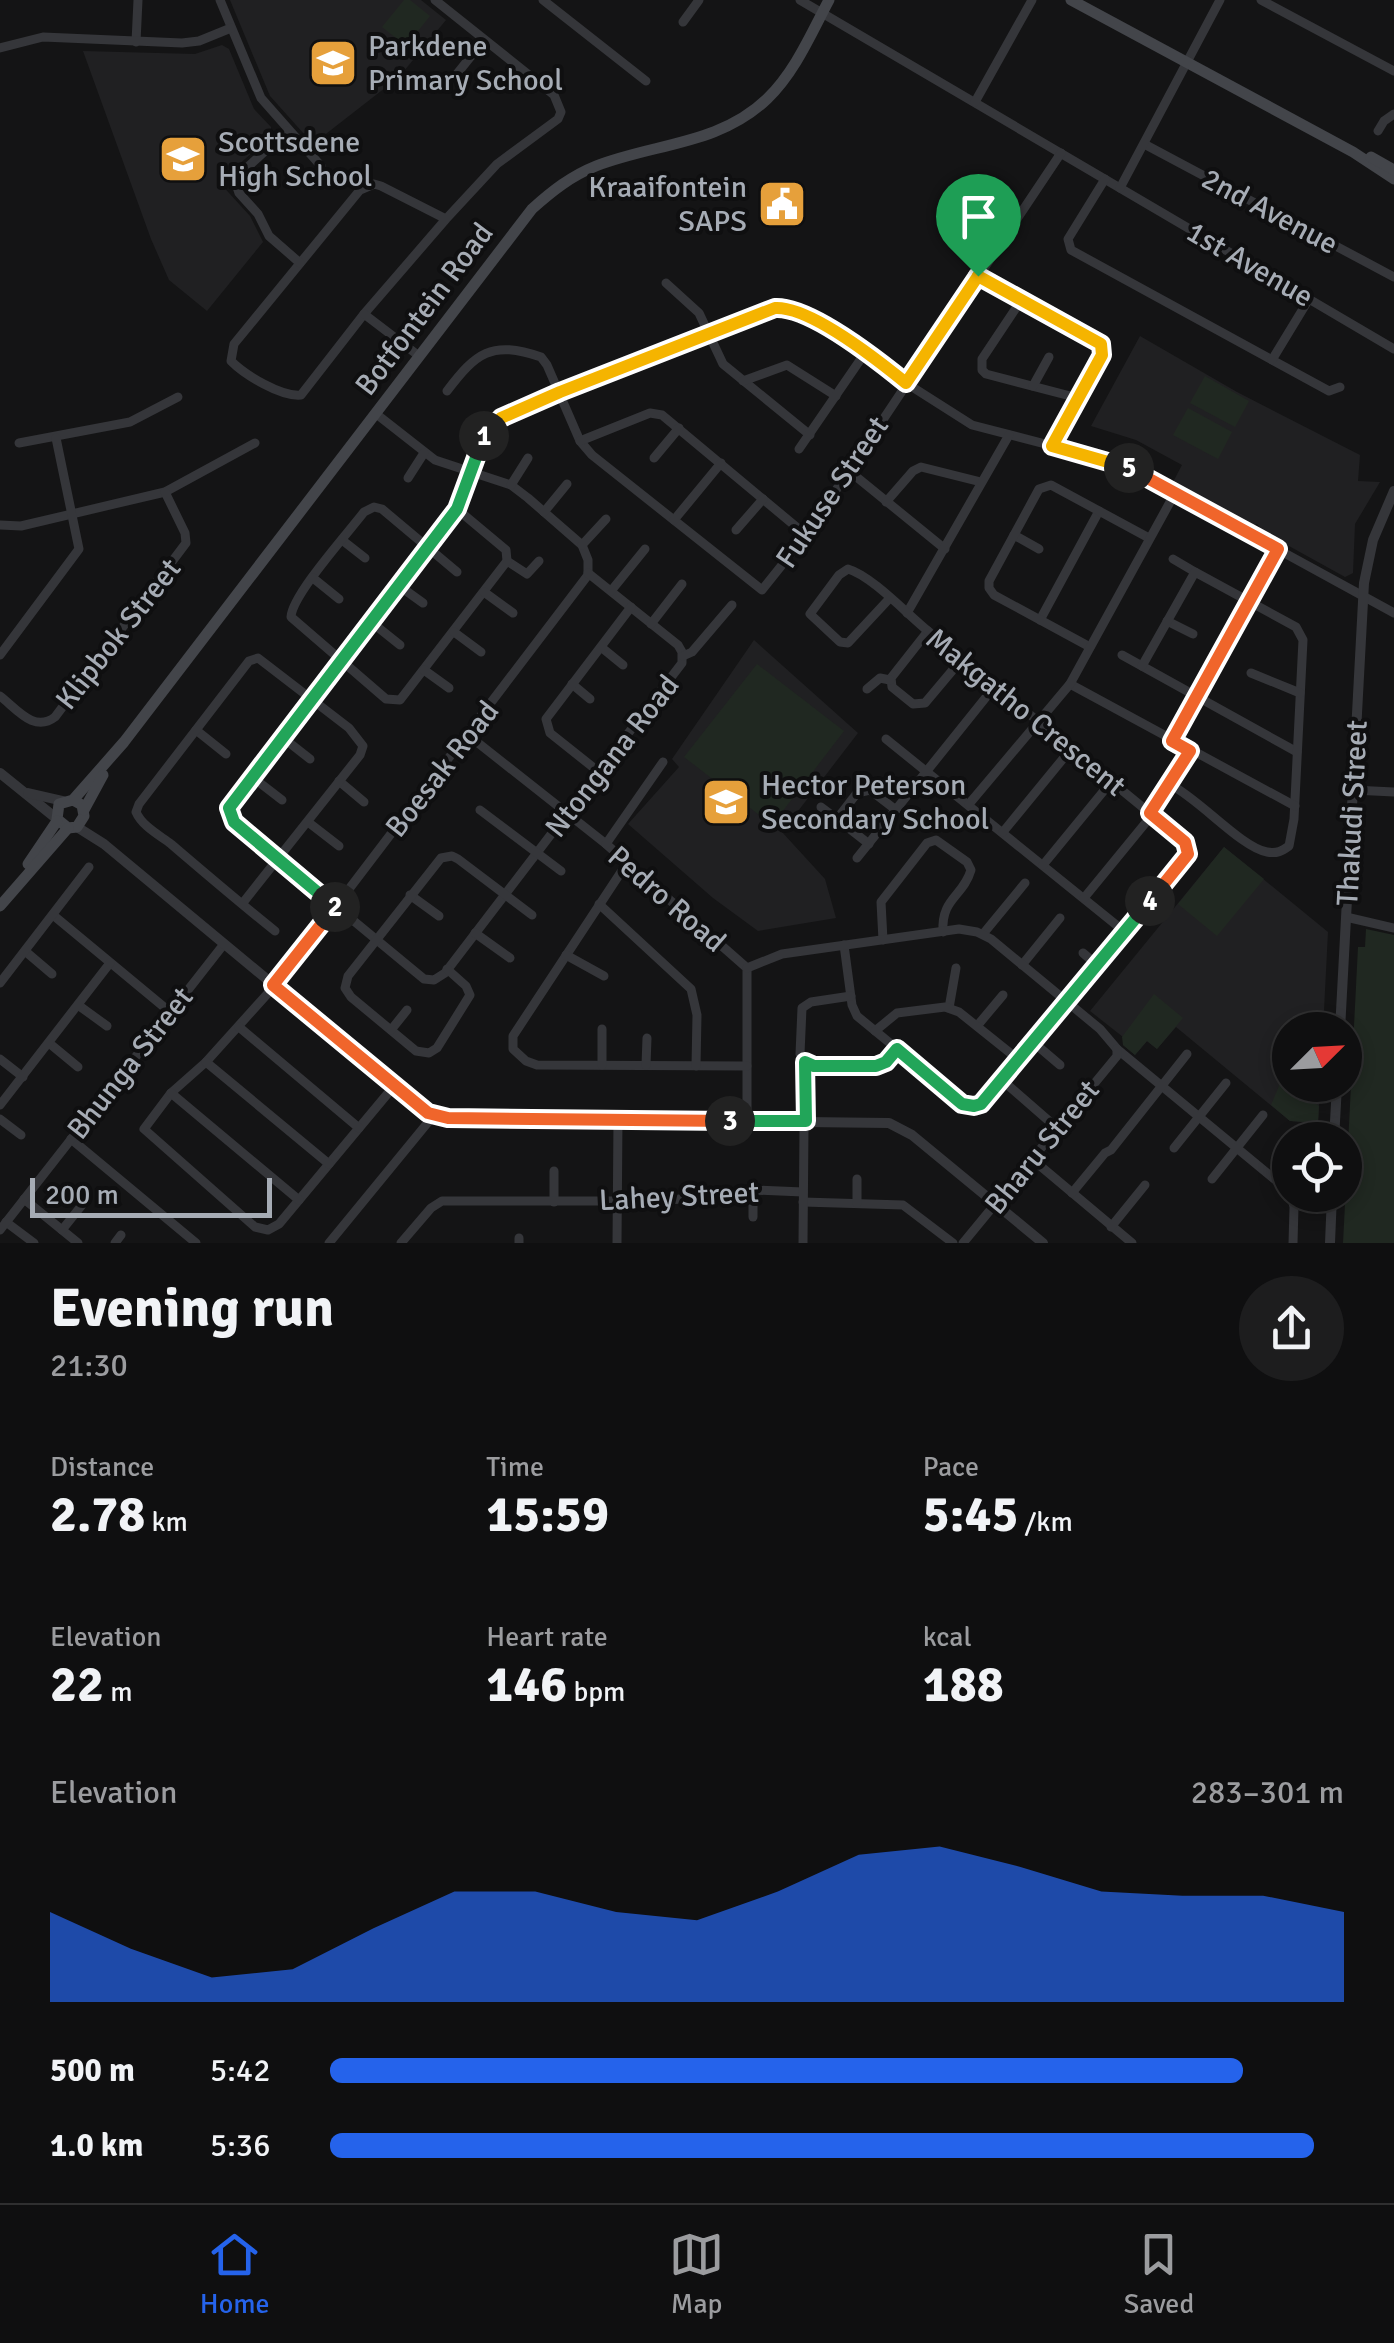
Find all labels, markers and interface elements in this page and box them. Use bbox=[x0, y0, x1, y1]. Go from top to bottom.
place label: Parkdene Primary School bbox=[368, 28, 563, 99]
school or university icon: Parkdene Primary School bbox=[307, 37, 359, 89]
place label: Scottsdene High School bbox=[218, 124, 372, 195]
school or university icon: Scottsdene High School bbox=[157, 133, 209, 185]
street label: 2nd Avenue bbox=[1195, 160, 1344, 263]
place label: Kraaifontein SAPS bbox=[588, 169, 747, 240]
pin bbox=[936, 174, 1021, 277]
public building icon: Kraaifontein SAPS bbox=[756, 178, 808, 230]
icon: arrive bbox=[951, 189, 1006, 244]
street label: 1st Avenue bbox=[1180, 213, 1320, 316]
street label: Botfontein Road bbox=[347, 216, 501, 403]
street label: Fukuse Street bbox=[768, 409, 897, 575]
pin: 1 bbox=[459, 411, 509, 461]
text: 1 bbox=[476, 419, 492, 453]
pin: 5 bbox=[1104, 443, 1154, 493]
text: 5 bbox=[1121, 451, 1137, 485]
street label: Klipbok Street bbox=[48, 551, 189, 717]
street label: Makgatho Crescent bbox=[918, 620, 1133, 804]
street label: Ntongana Road bbox=[537, 668, 687, 845]
street label: Boesak Road bbox=[378, 694, 507, 845]
street label: Thakudi Street bbox=[1329, 719, 1376, 907]
place label: Hector Peterson Secondary School bbox=[761, 767, 989, 838]
school or university icon: Hector Peterson Secondary School bbox=[700, 776, 752, 828]
street label: Pedro Road bbox=[600, 838, 733, 961]
pin: 4 bbox=[1125, 876, 1175, 926]
pin: 2 bbox=[310, 882, 360, 932]
text: 4 bbox=[1142, 884, 1158, 918]
text: 2 bbox=[327, 890, 343, 924]
street label: Bhunga Street bbox=[59, 980, 201, 1147]
north arrow bbox=[1272, 1012, 1362, 1102]
map controls bbox=[1272, 1012, 1362, 1212]
street label: Bharu Street bbox=[977, 1073, 1108, 1222]
pin: 3 bbox=[705, 1096, 755, 1146]
text: 3 bbox=[722, 1104, 738, 1138]
button: locate bbox=[1272, 1122, 1362, 1212]
scale bar bbox=[30, 1173, 272, 1218]
street label: Lahey Street bbox=[598, 1174, 760, 1219]
text: 200 m bbox=[45, 1178, 119, 1212]
text: Evening run bbox=[50, 1274, 334, 1342]
button: share bbox=[1239, 1276, 1344, 1381]
text: 21:30 bbox=[50, 1346, 128, 1385]
text: Distance bbox=[50, 1450, 154, 1484]
text: Time bbox=[486, 1450, 544, 1484]
text: Pace bbox=[923, 1450, 979, 1484]
text: 2.78 bbox=[50, 1484, 145, 1546]
text: 15:59 bbox=[486, 1484, 609, 1546]
text: 5:45 bbox=[923, 1484, 1018, 1546]
text: km bbox=[145, 1505, 188, 1539]
text: /km bbox=[1018, 1505, 1073, 1539]
text: Elevation bbox=[50, 1620, 162, 1654]
text: Heart rate bbox=[486, 1620, 608, 1654]
text: kcal bbox=[923, 1620, 972, 1654]
text: 22 bbox=[50, 1654, 104, 1716]
text: 146 bbox=[486, 1654, 567, 1716]
text: 188 bbox=[923, 1654, 1004, 1716]
text: m bbox=[104, 1675, 133, 1709]
text: bpm bbox=[567, 1675, 625, 1709]
text: Elevation bbox=[50, 1773, 177, 1812]
text: 283–301 m bbox=[1191, 1773, 1344, 1812]
text: 500 m bbox=[50, 2051, 135, 2090]
text: 5:42 bbox=[210, 2051, 270, 2090]
text: 1.0 km bbox=[50, 2126, 143, 2165]
text: 5:36 bbox=[210, 2126, 270, 2165]
tab: Home bbox=[200, 2227, 270, 2321]
tab: Map bbox=[669, 2227, 724, 2321]
tab: Saved bbox=[1124, 2227, 1194, 2321]

